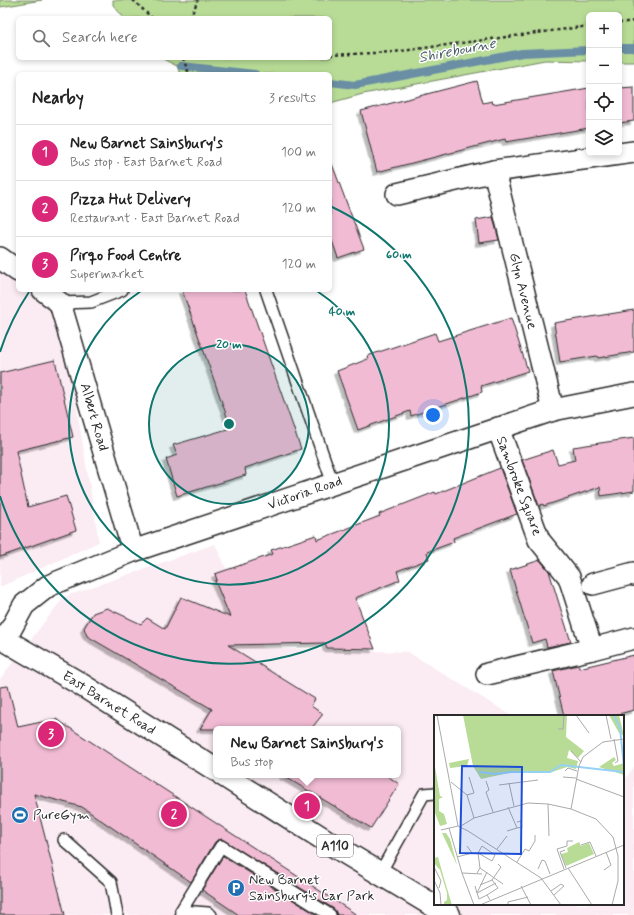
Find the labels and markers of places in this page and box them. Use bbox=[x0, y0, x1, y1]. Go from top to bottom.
centre of rings bbox=[222, 417, 236, 431]
pin: 3 bbox=[38, 719, 64, 749]
pin: 1 bbox=[294, 791, 320, 821]
pin: 2 bbox=[161, 799, 187, 829]
sports icon: PureGym bbox=[10, 805, 30, 825]
place label: PureGym bbox=[33, 806, 90, 824]
place label: New Barnet Sainsbury's Car Park bbox=[249, 871, 375, 905]
parking icon: New Barnet Sainsbury's Car Park bbox=[226, 878, 246, 898]

